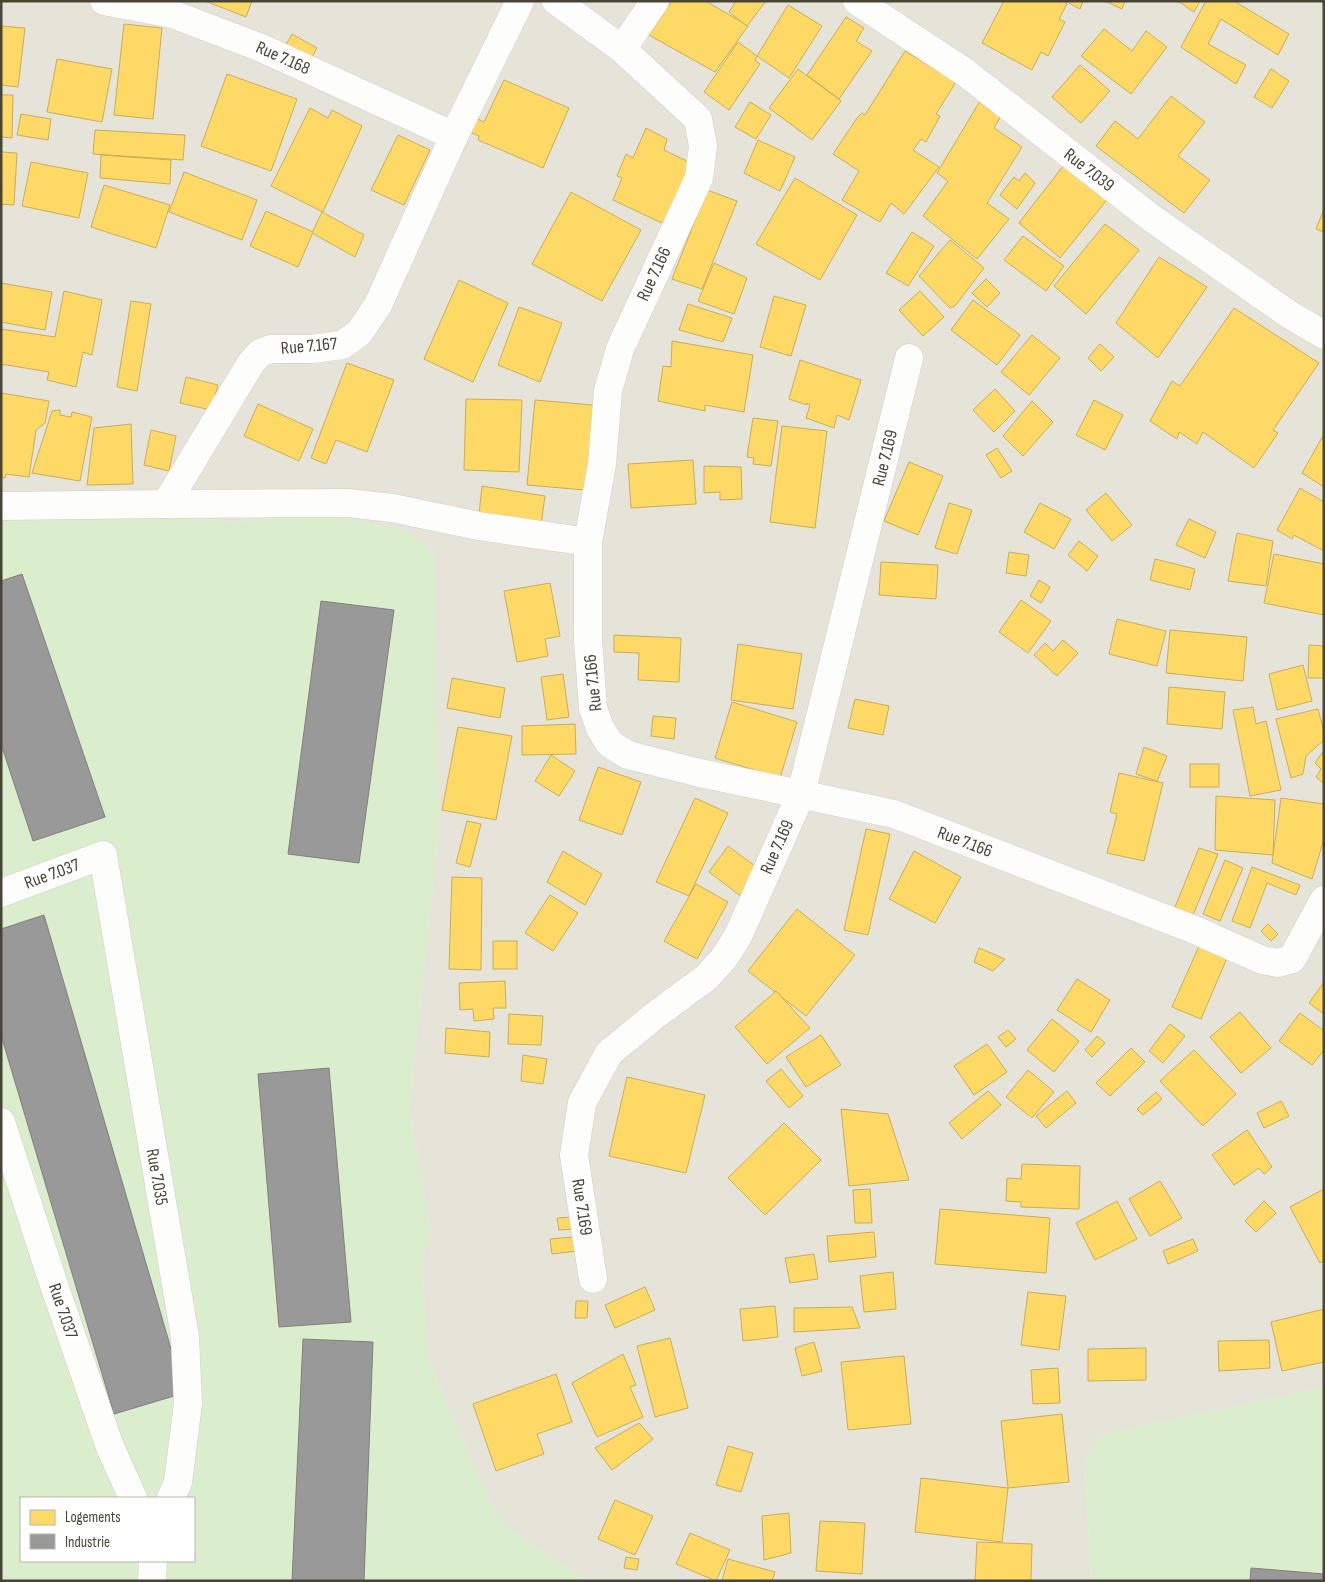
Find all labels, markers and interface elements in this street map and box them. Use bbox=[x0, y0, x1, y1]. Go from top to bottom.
street label: Rue 7.168 bbox=[253, 37, 313, 79]
street label: Rue 7.039 bbox=[1060, 144, 1118, 196]
street label: Rue 7.166 bbox=[632, 244, 676, 304]
street label: Rue 7.167 bbox=[280, 333, 339, 359]
street label: Rue 7.169 bbox=[868, 428, 902, 488]
street label: Rue 7.166 bbox=[580, 653, 606, 713]
street label: Rue 7.169 bbox=[756, 817, 798, 877]
street label: Rue 7.166 bbox=[935, 822, 996, 862]
street label: Rue 7.037 bbox=[22, 854, 83, 894]
street label: Rue 7.035 bbox=[142, 1147, 172, 1207]
street label: Rue 7.169 bbox=[567, 1177, 597, 1237]
street label: Rue 7.037 bbox=[44, 1281, 82, 1342]
legend bbox=[20, 1497, 195, 1562]
text: Logements bbox=[65, 1508, 121, 1527]
text: Industrie bbox=[65, 1533, 110, 1552]

